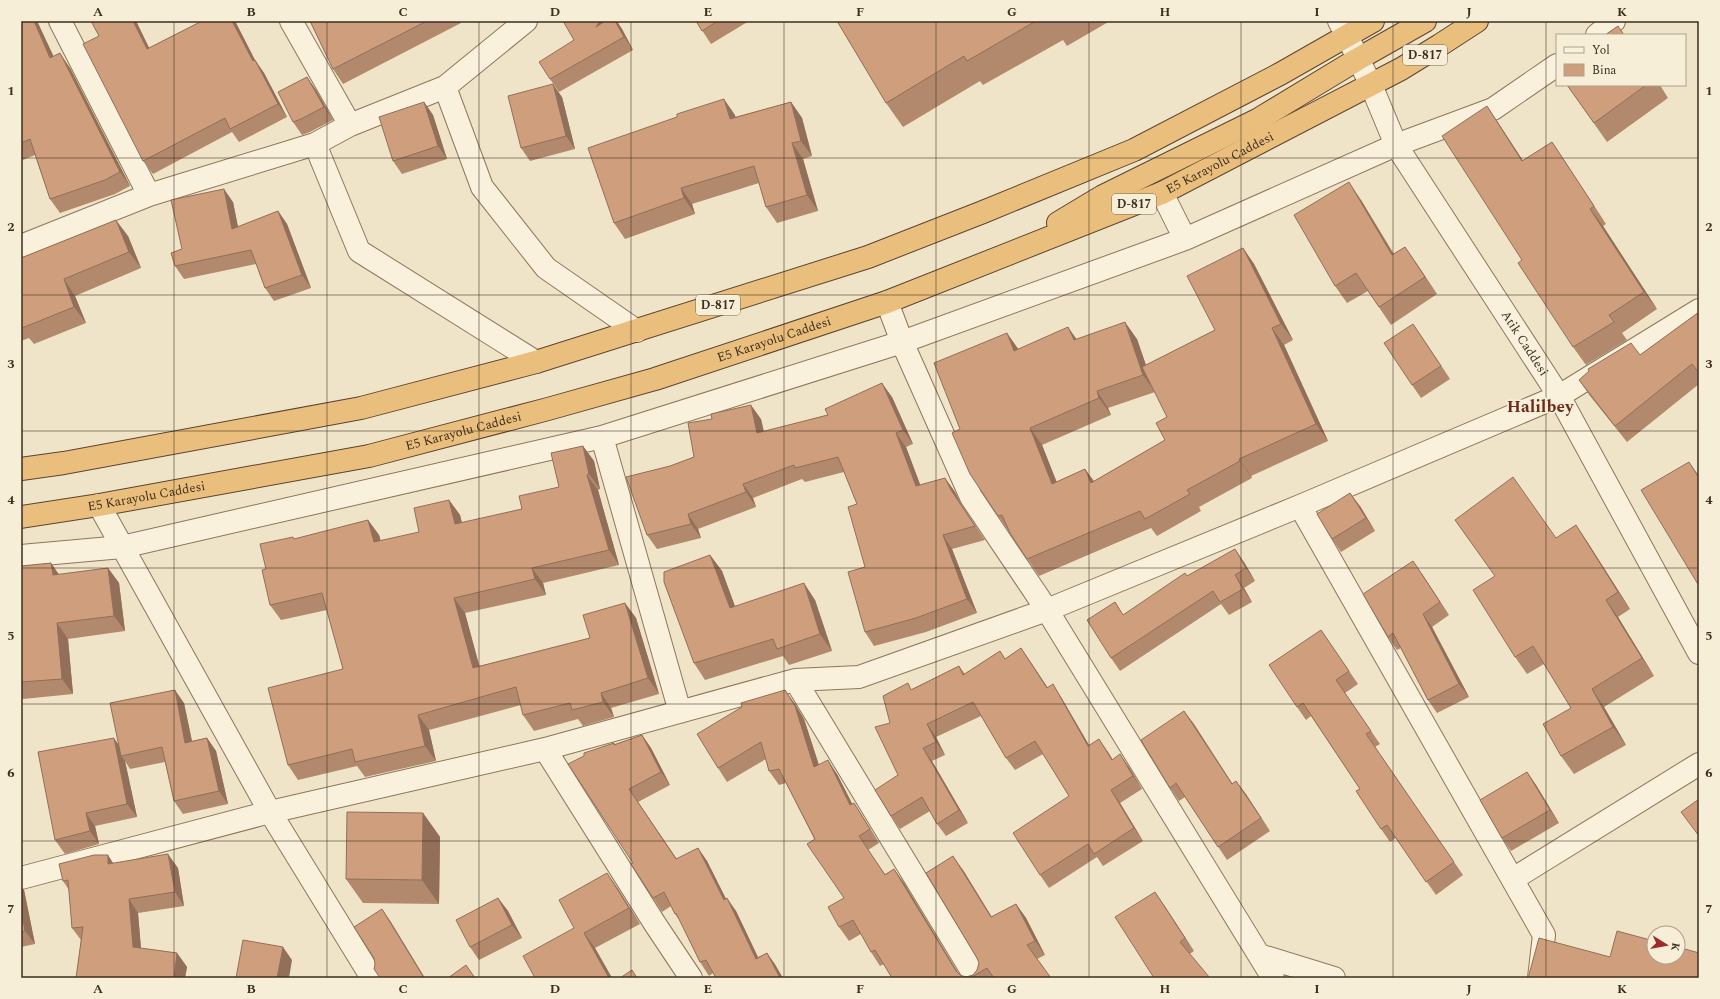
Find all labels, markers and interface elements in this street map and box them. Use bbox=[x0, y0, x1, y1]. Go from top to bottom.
text: A bbox=[93, 2, 103, 22]
text: B bbox=[246, 2, 256, 22]
text: C bbox=[398, 2, 408, 22]
text: D bbox=[550, 2, 560, 22]
text: E bbox=[704, 2, 713, 22]
text: F bbox=[856, 2, 864, 22]
text: G bbox=[1007, 2, 1017, 22]
text: H bbox=[1160, 2, 1171, 22]
text: I bbox=[1314, 2, 1320, 22]
text: J bbox=[1466, 2, 1472, 22]
text: K bbox=[1617, 2, 1627, 22]
legend bbox=[1556, 34, 1686, 86]
text: Yol bbox=[1592, 41, 1610, 60]
road number: D-817 bbox=[1403, 45, 1447, 65]
text: Bina bbox=[1592, 61, 1617, 80]
text: 1 bbox=[7, 81, 15, 101]
text: 1 bbox=[1705, 81, 1713, 101]
street label: E5 Karayolu Caddesi bbox=[1162, 127, 1277, 199]
road number: D-817 bbox=[1112, 194, 1156, 214]
text: 2 bbox=[7, 217, 15, 237]
text: 2 bbox=[1705, 217, 1713, 237]
road number: D-817 bbox=[696, 295, 740, 315]
street label: Atik Caddesi bbox=[1496, 306, 1554, 380]
street label: E5 Karayolu Caddesi bbox=[714, 311, 834, 368]
text: 3 bbox=[7, 354, 15, 374]
text: 3 bbox=[1705, 354, 1713, 374]
district label: Halilbey bbox=[1507, 394, 1574, 420]
street label: E5 Karayolu Caddesi bbox=[403, 406, 524, 456]
street label: E5 Karayolu Caddesi bbox=[86, 476, 207, 517]
text: 4 bbox=[7, 490, 15, 510]
text: 4 bbox=[1705, 490, 1713, 510]
text: 5 bbox=[7, 626, 15, 646]
text: 5 bbox=[1705, 626, 1713, 646]
text: 6 bbox=[7, 763, 15, 783]
text: 6 bbox=[1705, 763, 1713, 783]
text: 7 bbox=[7, 899, 15, 919]
text: 7 bbox=[1705, 899, 1713, 919]
north arrow bbox=[1646, 925, 1686, 965]
text: K bbox=[1666, 941, 1684, 953]
text: A bbox=[93, 979, 103, 999]
text: B bbox=[246, 979, 256, 999]
text: C bbox=[398, 979, 408, 999]
text: D bbox=[550, 979, 560, 999]
text: E bbox=[704, 979, 713, 999]
text: F bbox=[856, 979, 864, 999]
text: G bbox=[1007, 979, 1017, 999]
text: H bbox=[1160, 979, 1171, 999]
text: I bbox=[1314, 979, 1320, 999]
text: J bbox=[1466, 979, 1472, 999]
text: K bbox=[1617, 979, 1627, 999]

